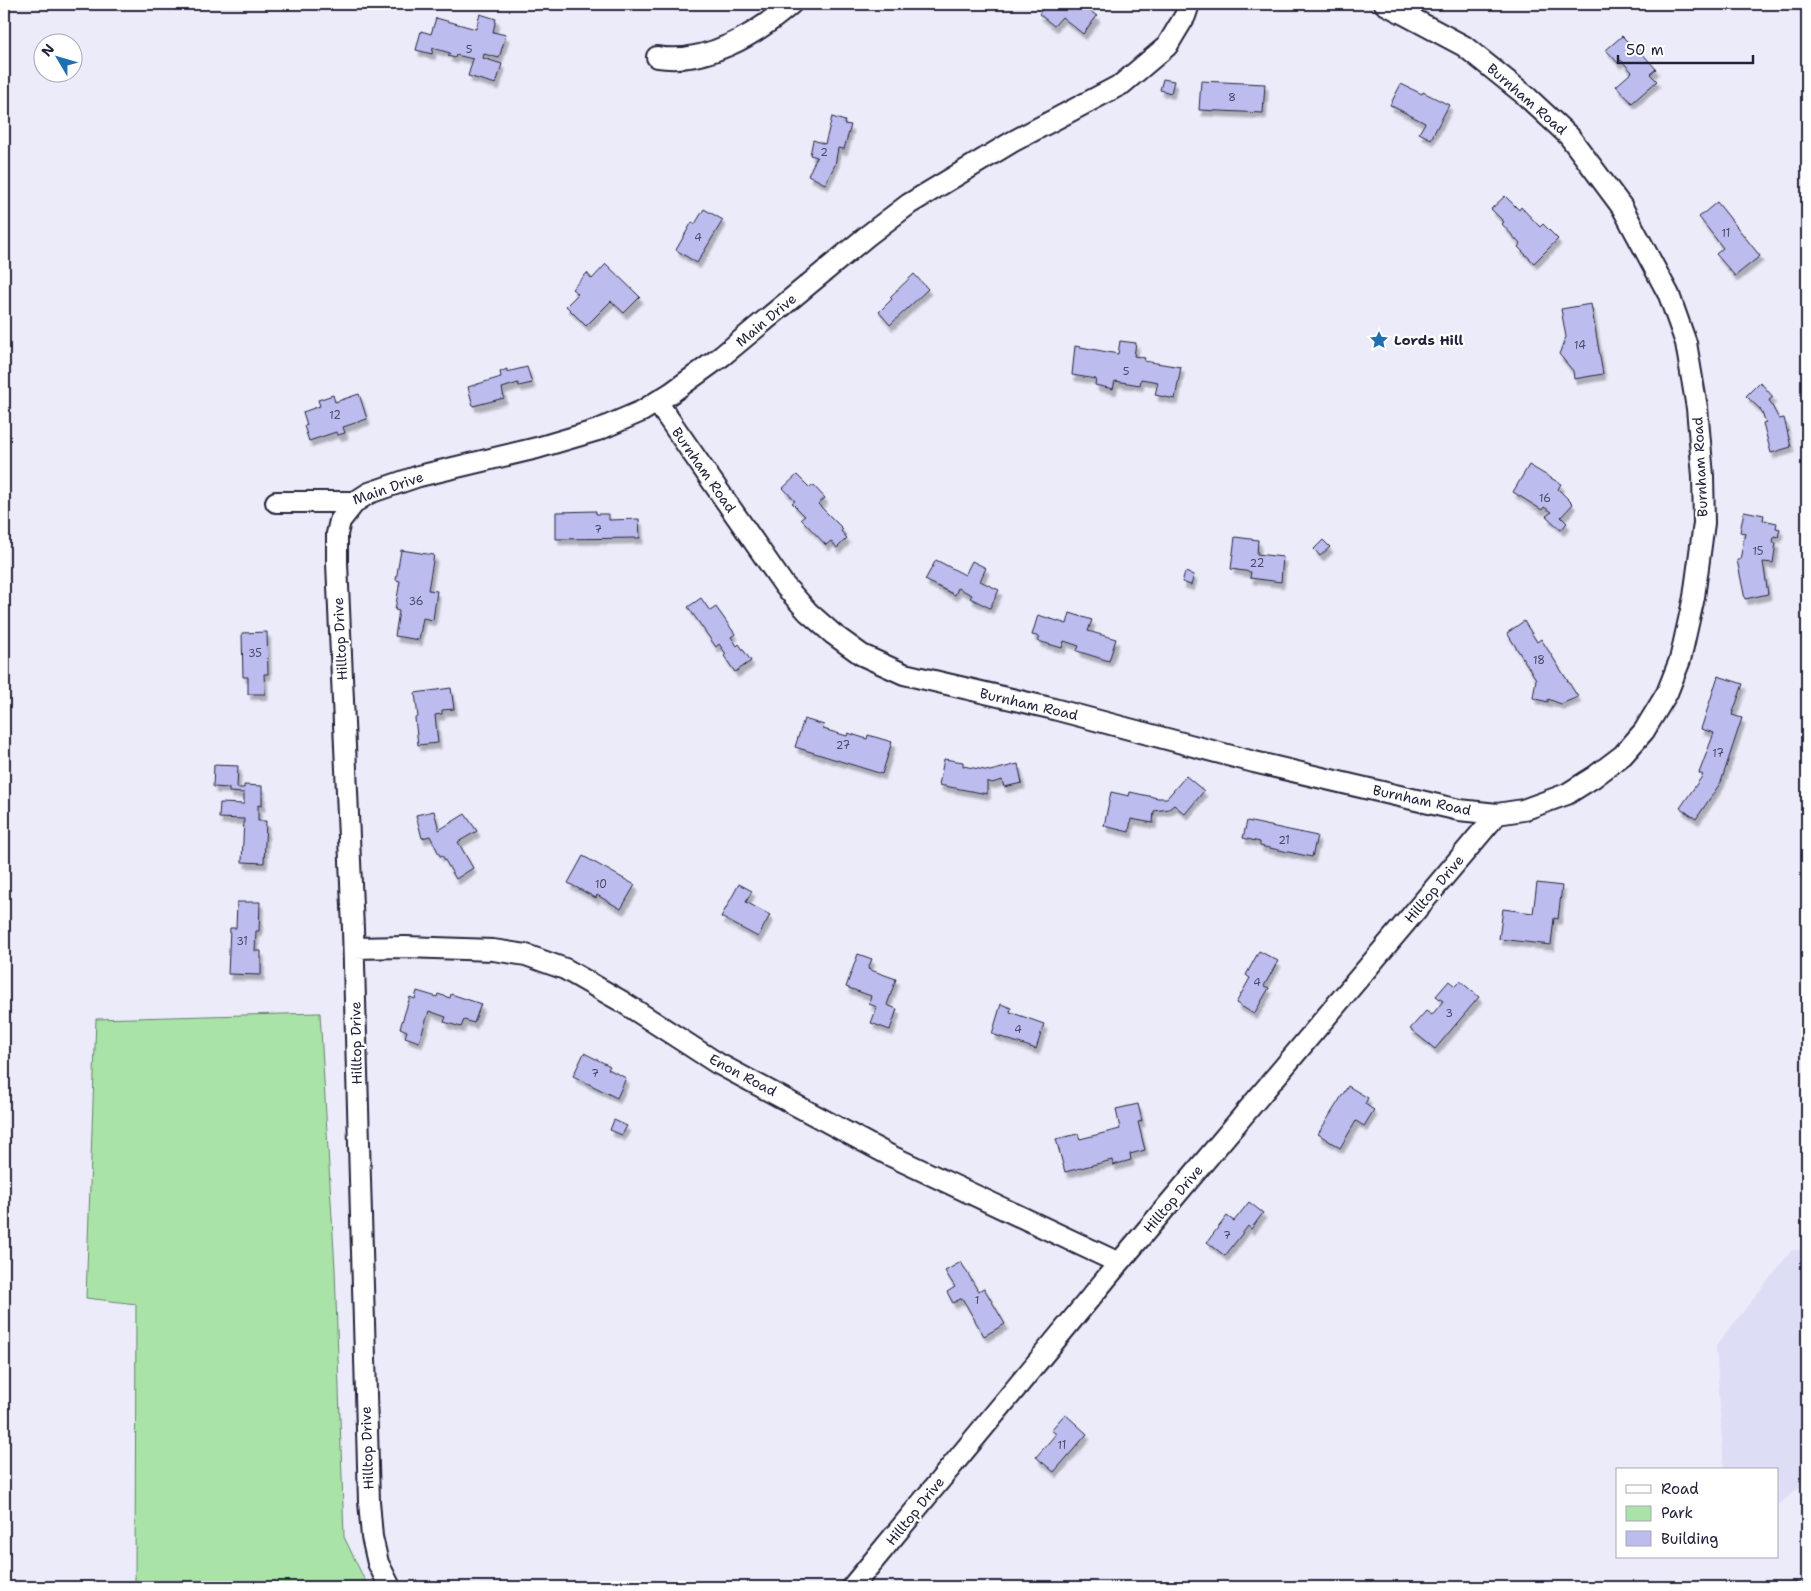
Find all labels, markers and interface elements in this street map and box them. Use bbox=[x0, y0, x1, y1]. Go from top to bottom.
north arrow bbox=[32, 32, 82, 82]
scale bar bbox=[1618, 32, 1754, 64]
text: N bbox=[37, 40, 58, 60]
text: 50 m bbox=[1626, 40, 1664, 60]
house number: 5 bbox=[466, 42, 473, 57]
street label: Burnham Road bbox=[1483, 59, 1571, 139]
house number: 8 bbox=[1228, 90, 1236, 105]
house number: 2 bbox=[820, 145, 828, 160]
house number: 11 bbox=[1722, 226, 1730, 241]
house number: 4 bbox=[694, 230, 702, 245]
street label: Main Drive bbox=[732, 289, 800, 351]
place icon: Lords Hill bbox=[1368, 329, 1390, 351]
place label: Lords Hill bbox=[1394, 331, 1464, 349]
house number: 14 bbox=[1574, 338, 1586, 353]
house number: 5 bbox=[1123, 364, 1130, 379]
house number: 12 bbox=[329, 408, 341, 423]
street label: Burnham Road bbox=[1688, 416, 1712, 517]
street label: Burnham Road bbox=[668, 424, 740, 516]
street label: Main Drive bbox=[350, 467, 426, 508]
house number: 16 bbox=[1539, 491, 1551, 506]
house number: 7 bbox=[594, 522, 602, 537]
house number: 15 bbox=[1752, 544, 1764, 559]
house number: 22 bbox=[1250, 556, 1264, 571]
house number: 36 bbox=[408, 594, 424, 609]
street label: Hilltop Drive bbox=[329, 597, 351, 681]
house number: 35 bbox=[248, 646, 262, 661]
house number: 18 bbox=[1533, 653, 1545, 668]
street label: Burnham Road bbox=[978, 684, 1080, 724]
house number: 27 bbox=[836, 738, 851, 753]
house number: 17 bbox=[1712, 746, 1724, 761]
street label: Burnham Road bbox=[1371, 781, 1473, 819]
house number: 21 bbox=[1278, 833, 1290, 848]
street label: Hilltop Drive bbox=[1400, 851, 1468, 927]
house number: 10 bbox=[595, 877, 607, 892]
house number: 31 bbox=[236, 934, 248, 949]
house number: 4 bbox=[1253, 975, 1261, 990]
street label: Hilltop Drive bbox=[346, 1001, 366, 1085]
house number: 3 bbox=[1445, 1006, 1453, 1021]
house number: 4 bbox=[1014, 1022, 1022, 1037]
street label: Enon Road bbox=[706, 1050, 780, 1100]
house number: 7 bbox=[591, 1066, 599, 1081]
street label: Hilltop Drive bbox=[1139, 1161, 1207, 1237]
house number: 7 bbox=[1223, 1228, 1231, 1243]
house number: 1 bbox=[975, 1293, 979, 1308]
street label: Hilltop Drive bbox=[357, 1406, 377, 1490]
house number: 11 bbox=[1058, 1438, 1066, 1453]
legend bbox=[1616, 1468, 1778, 1558]
street label: Hilltop Drive bbox=[882, 1473, 948, 1549]
text: Road bbox=[1661, 1479, 1699, 1499]
text: Park bbox=[1661, 1503, 1693, 1523]
text: Building bbox=[1661, 1529, 1718, 1549]

